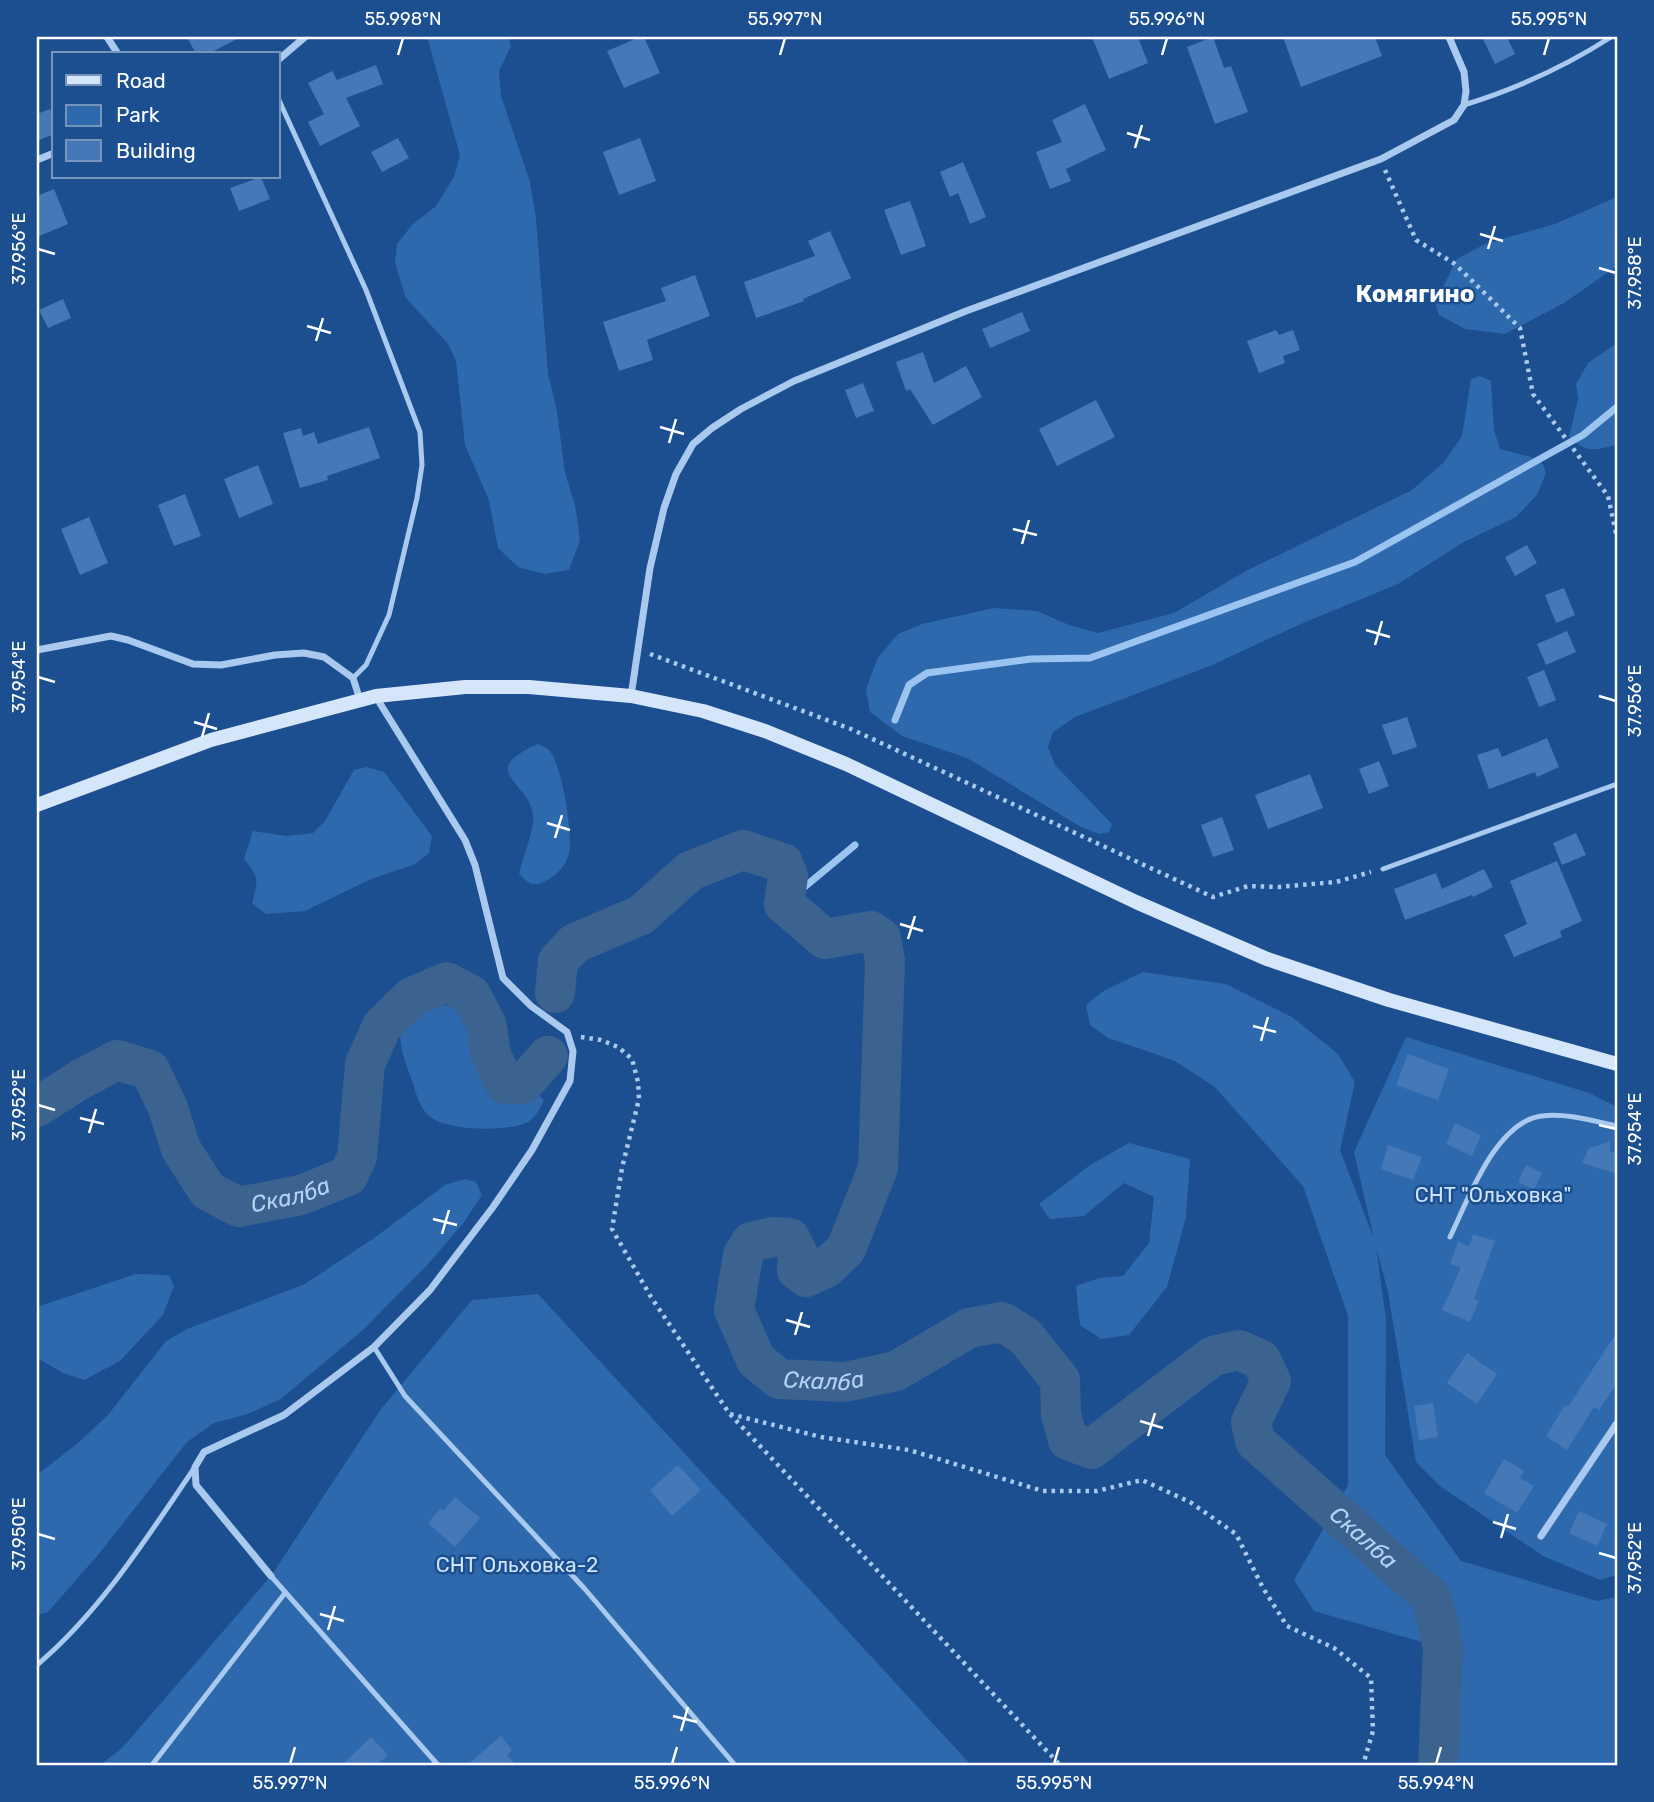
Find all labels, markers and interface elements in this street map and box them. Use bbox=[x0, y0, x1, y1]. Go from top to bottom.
text: 55.998°N bbox=[364, 8, 442, 30]
text: 55.997°N bbox=[747, 8, 823, 30]
text: 55.996°N bbox=[1129, 8, 1205, 30]
text: 55.995°N bbox=[1511, 8, 1587, 30]
legend bbox=[52, 52, 280, 178]
text: Road bbox=[116, 68, 166, 93]
text: Park bbox=[116, 102, 160, 127]
text: Building bbox=[116, 138, 196, 163]
text: 37.956°E bbox=[8, 213, 30, 285]
text: 37.958°E bbox=[1624, 236, 1646, 310]
district label: Комягино bbox=[1356, 280, 1474, 308]
text: 37.954°E bbox=[8, 640, 30, 714]
text: 37.956°E bbox=[1624, 665, 1646, 737]
text: 37.952°E bbox=[8, 1069, 30, 1141]
text: 37.954°E bbox=[1624, 1092, 1646, 1166]
water label: Скалба bbox=[248, 1171, 334, 1218]
park label: СНТ "Ольховка" bbox=[1415, 1182, 1571, 1207]
water label: Скалба bbox=[783, 1364, 867, 1396]
text: 37.950°E bbox=[8, 1497, 30, 1571]
water label: Скалба bbox=[1324, 1500, 1403, 1575]
text: 37.952°E bbox=[1624, 1522, 1646, 1594]
park label: СНТ Ольховка-2 bbox=[436, 1552, 598, 1577]
text: 55.997°N bbox=[252, 1772, 328, 1794]
text: 55.996°N bbox=[634, 1772, 710, 1794]
text: 55.995°N bbox=[1016, 1772, 1092, 1794]
text: 55.994°N bbox=[1398, 1772, 1474, 1794]

